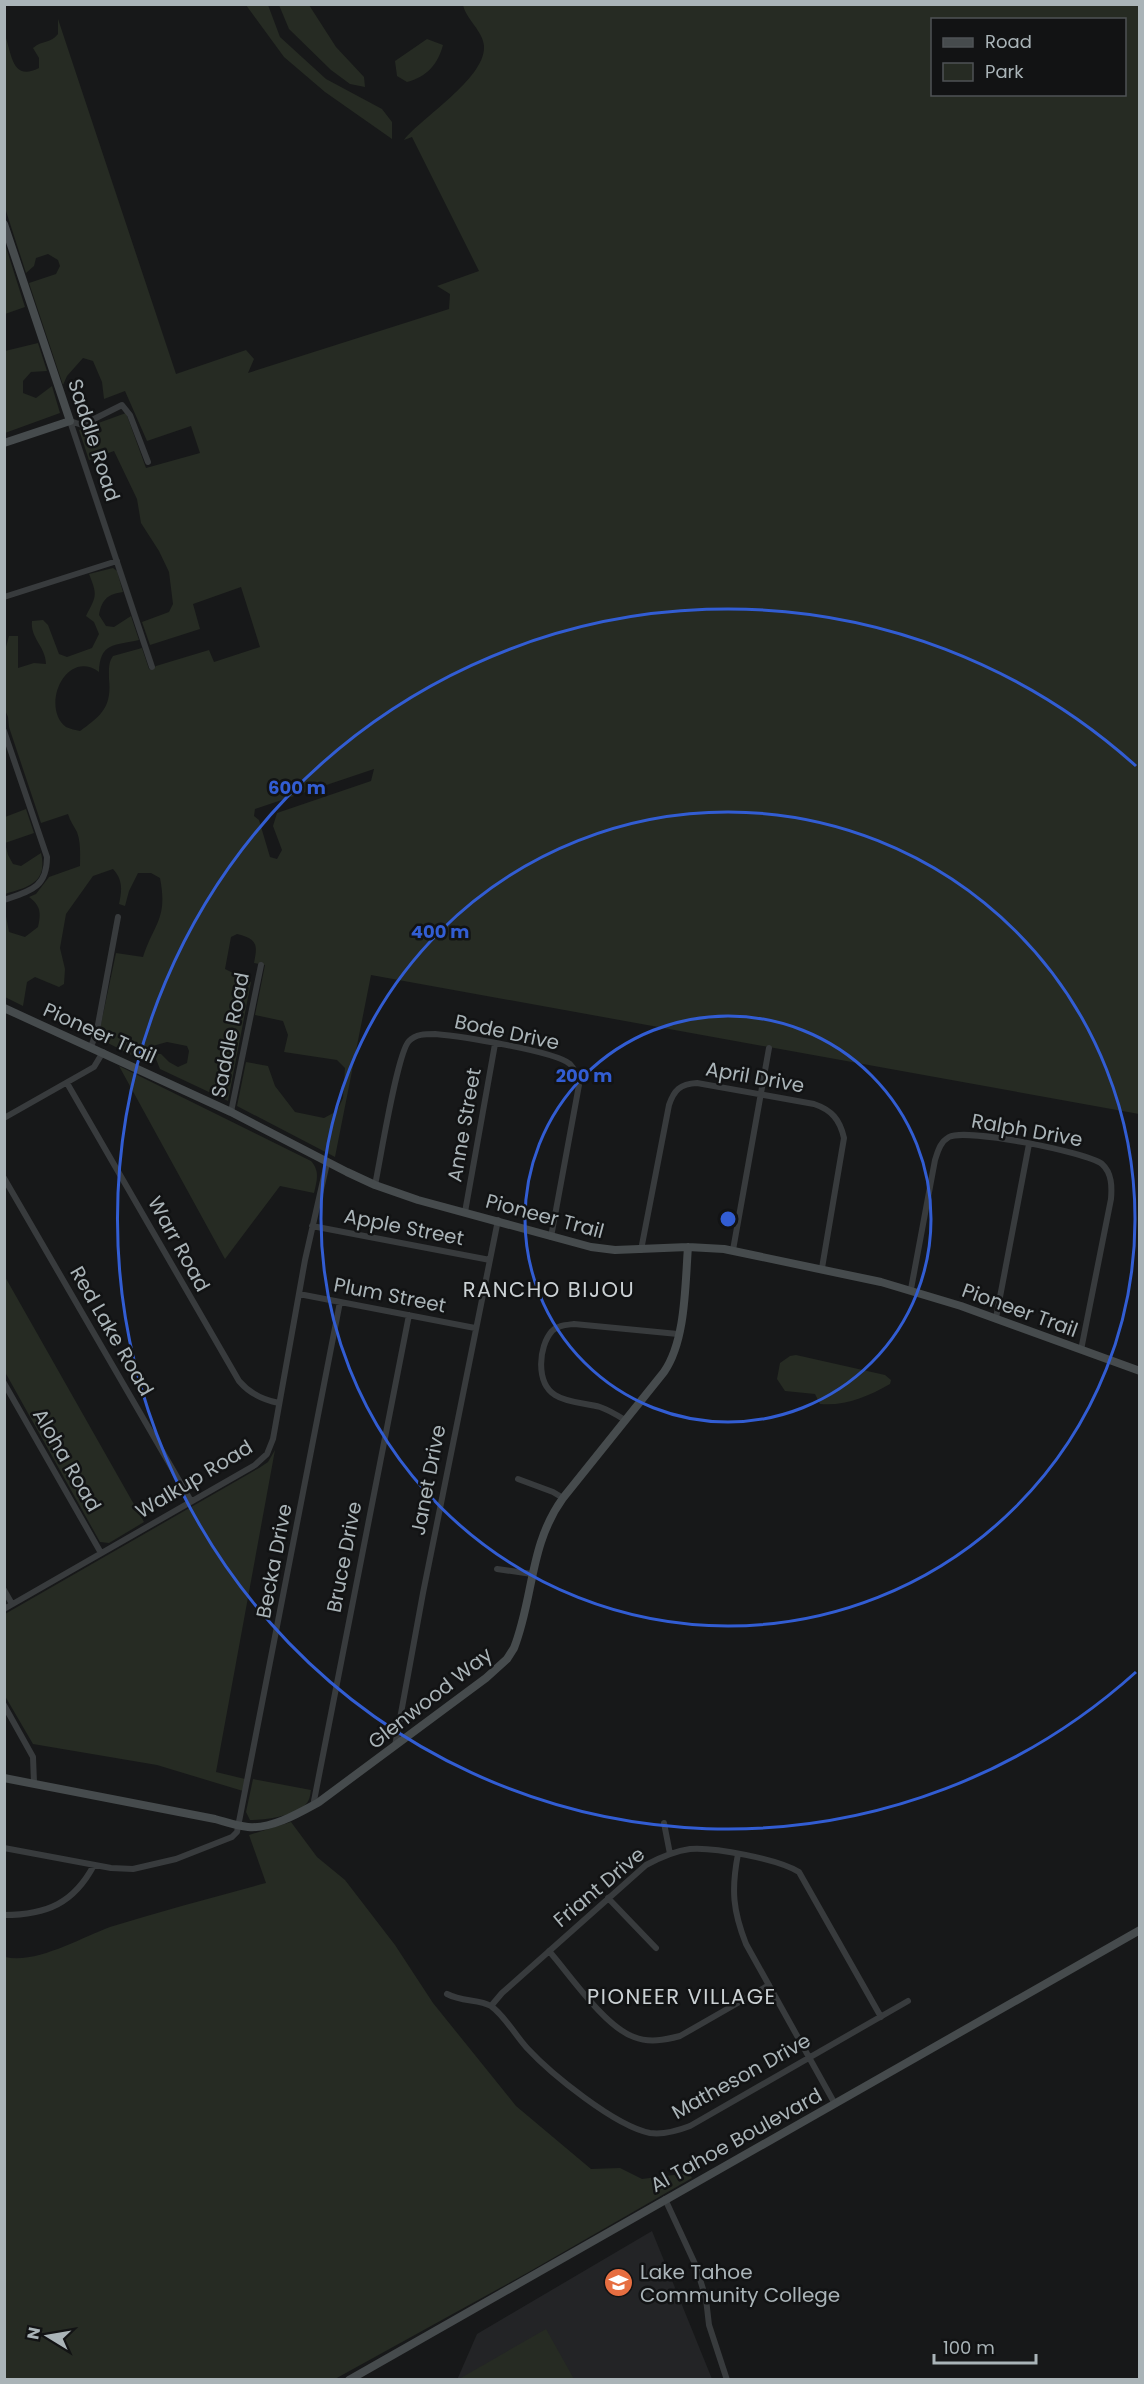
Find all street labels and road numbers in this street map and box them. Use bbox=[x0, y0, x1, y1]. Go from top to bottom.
street label: Saddle Road bbox=[61, 375, 127, 505]
street label: Saddle Road bbox=[204, 970, 256, 1100]
street label: Pioneer Trail bbox=[39, 996, 161, 1070]
street label: Bode Drive bbox=[452, 1007, 562, 1057]
street label: April Drive bbox=[703, 1055, 807, 1099]
street label: Anne Street bbox=[440, 1066, 488, 1184]
street label: Ralph Drive bbox=[969, 1106, 1085, 1154]
street label: Pioneer Trail bbox=[483, 1187, 607, 1245]
street label: Warr Road bbox=[141, 1191, 217, 1297]
street label: Apple Street bbox=[342, 1202, 466, 1252]
street label: Red Lake Road bbox=[63, 1261, 161, 1401]
street label: Plum Street bbox=[331, 1270, 449, 1320]
street label: Pioneer Trail bbox=[958, 1276, 1082, 1344]
street label: Aloha Road bbox=[26, 1403, 108, 1517]
street label: Janet Drive bbox=[404, 1422, 452, 1538]
street label: Walkup Road bbox=[130, 1433, 258, 1525]
street label: Bruce Drive bbox=[320, 1499, 368, 1615]
street label: Becka Drive bbox=[249, 1501, 299, 1621]
street label: Glenwood Way bbox=[362, 1641, 498, 1755]
street label: Friant Drive bbox=[547, 1840, 651, 1934]
street label: Matheson Drive bbox=[667, 2026, 815, 2126]
street label: Al Tahoe Boulevard bbox=[645, 2081, 827, 2199]

